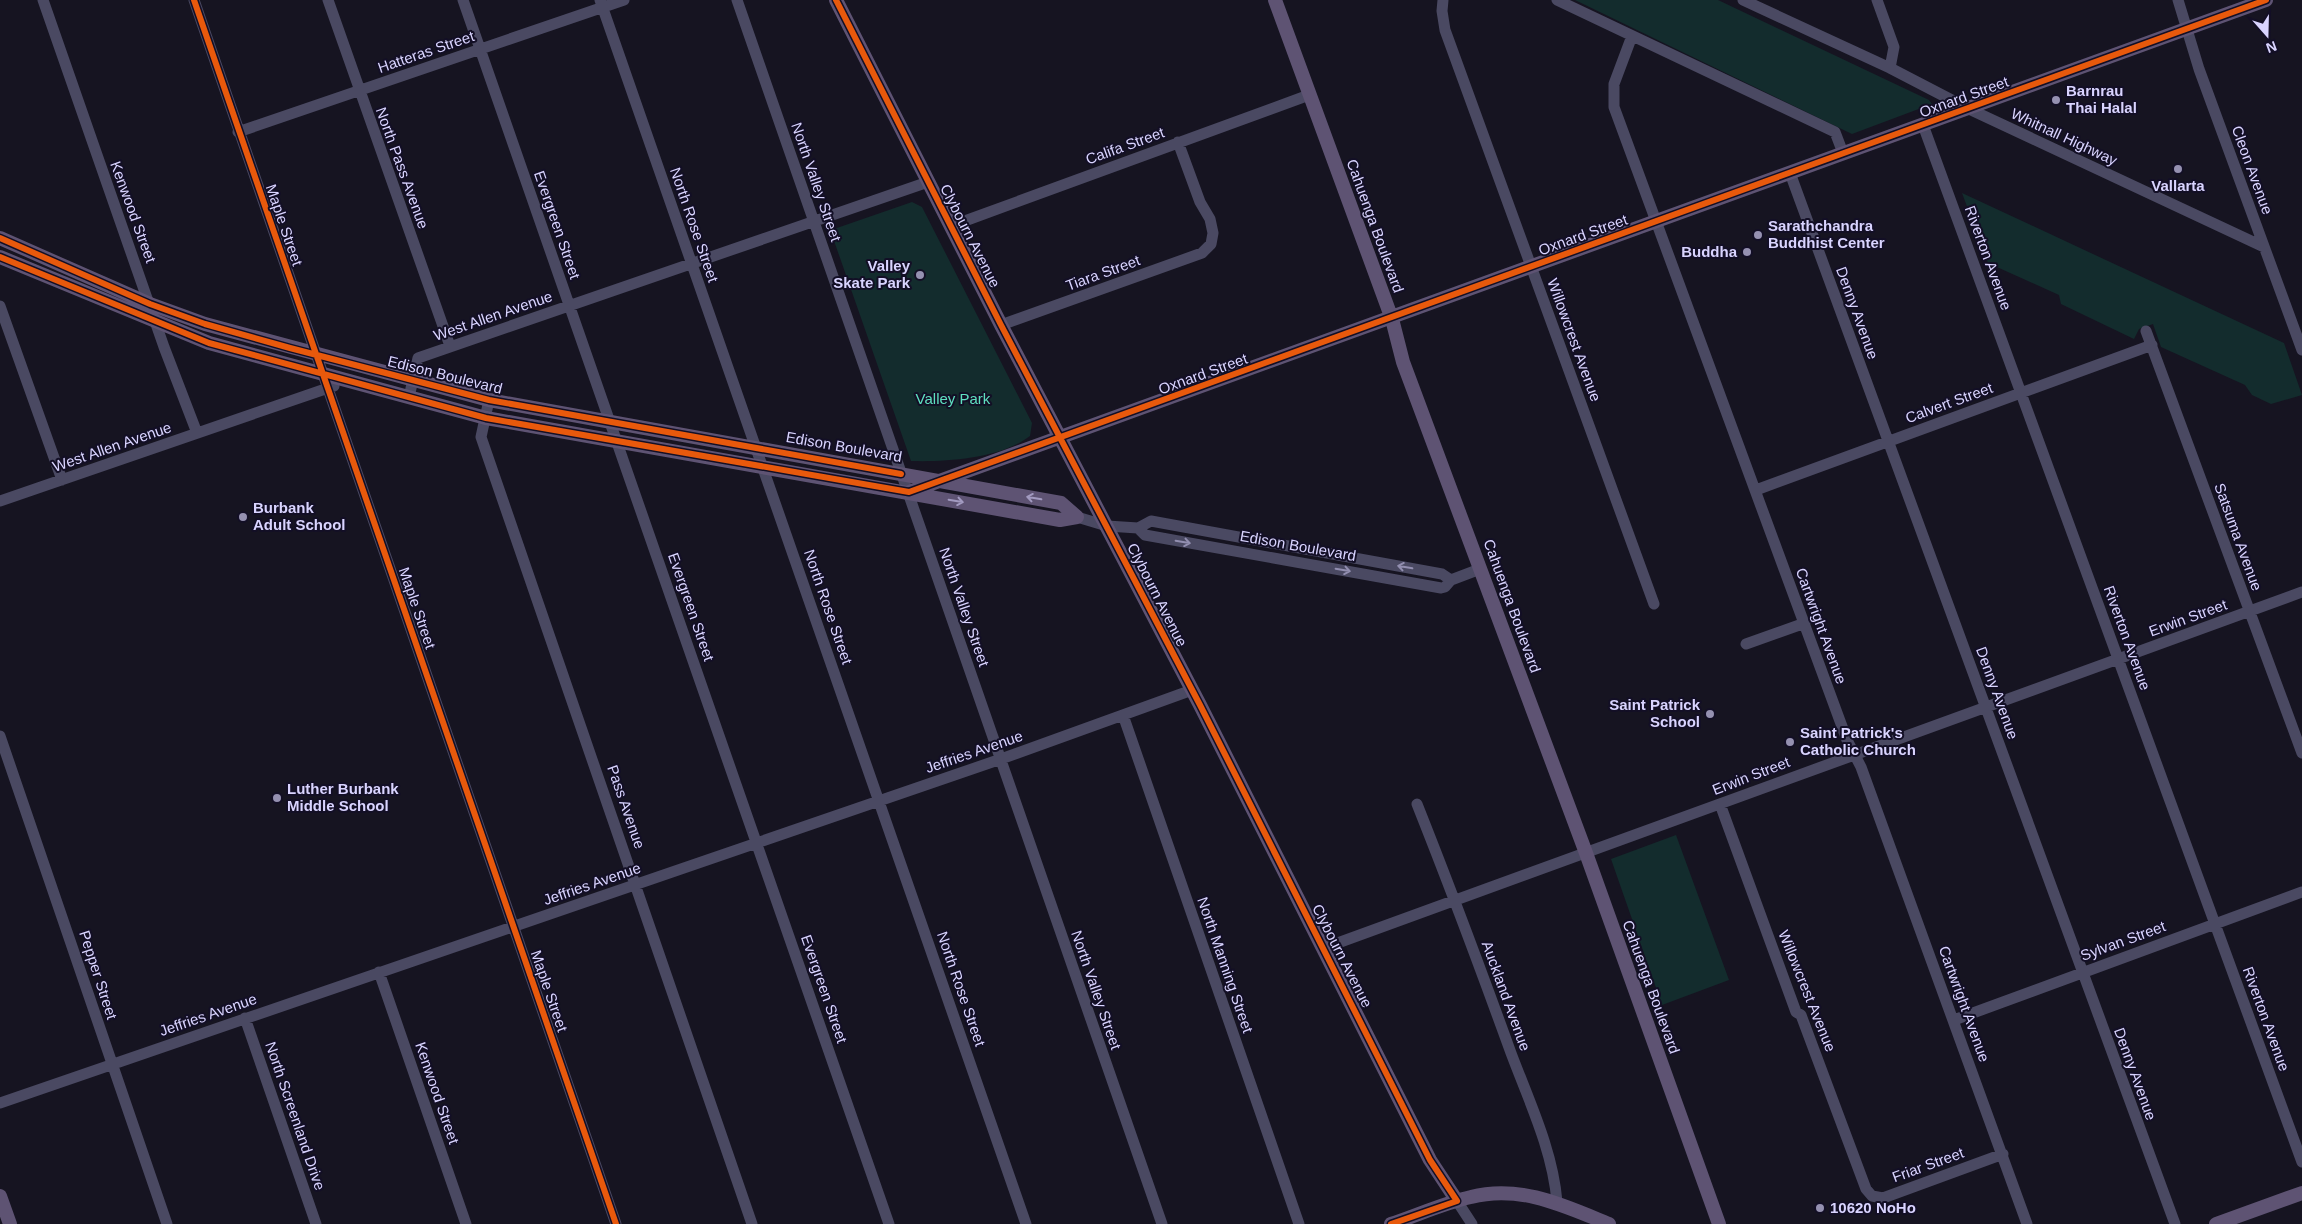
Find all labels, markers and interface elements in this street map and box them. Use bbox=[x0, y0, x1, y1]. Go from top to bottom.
north arrow bbox=[2242, 10, 2292, 60]
street label: Hatteras Street bbox=[375, 27, 477, 76]
text: N bbox=[2264, 38, 2279, 56]
street label: Oxnard Street bbox=[1917, 72, 2011, 120]
place label: Barnrau Thai Halal bbox=[2066, 82, 2137, 116]
marker: Barnrau Thai Halal bbox=[2050, 94, 2062, 106]
street label: North Pass Avenue bbox=[373, 105, 432, 231]
street label: Whitnall Highway bbox=[2008, 105, 2120, 169]
street label: North Valley Street bbox=[788, 120, 845, 244]
street label: Califa Street bbox=[1083, 123, 1167, 168]
street label: Cleon Avenue bbox=[2229, 123, 2276, 216]
street label: Cahuenga Boulevard bbox=[1343, 157, 1408, 295]
street label: Kenwood Street bbox=[107, 159, 160, 266]
marker: Vallarta bbox=[2172, 163, 2184, 175]
street label: North Rose Street bbox=[667, 165, 722, 285]
street label: Evergreen Street bbox=[531, 168, 584, 282]
place label: Vallarta bbox=[2151, 177, 2205, 194]
street label: Clybourn Avenue bbox=[937, 181, 1004, 290]
street label: Maple Street bbox=[263, 182, 307, 269]
street label: Riverton Avenue bbox=[1962, 203, 2015, 312]
street label: Oxnard Street bbox=[1536, 210, 1630, 258]
place label: Sarathchandra Buddhist Center bbox=[1768, 217, 1885, 251]
marker: Sarathchandra Buddhist Center bbox=[1752, 229, 1764, 241]
place label: Buddha bbox=[1681, 243, 1738, 260]
marker: Buddha bbox=[1741, 246, 1753, 258]
street label: Tiara Street bbox=[1063, 251, 1143, 294]
place label: Valley Skate Park bbox=[833, 257, 911, 291]
street label: Denny Avenue bbox=[1833, 264, 1882, 361]
marker: Valley Skate Park bbox=[914, 269, 926, 281]
street label: Willowcrest Avenue bbox=[1544, 276, 1605, 404]
street label: West Allen Avenue bbox=[431, 287, 554, 344]
street label: Oxnard Street bbox=[1156, 349, 1250, 397]
street label: Edison Boulevard bbox=[386, 352, 504, 397]
street label: Calvert Street bbox=[1903, 379, 1996, 426]
park label: Valley Park bbox=[916, 390, 991, 407]
street label: West Allen Avenue bbox=[50, 418, 173, 475]
street label: Edison Boulevard bbox=[785, 428, 903, 465]
street label: Satsuma Avenue bbox=[2211, 481, 2266, 593]
one-way arrow bbox=[1027, 493, 1043, 503]
one-way arrow bbox=[948, 497, 964, 507]
place label: Burbank Adult School bbox=[253, 499, 346, 533]
marker: Burbank Adult School bbox=[237, 511, 249, 523]
street label: Edison Boulevard bbox=[1239, 527, 1357, 564]
one-way arrow bbox=[1175, 537, 1191, 547]
street label: Cahuenga Boulevard bbox=[1480, 537, 1545, 675]
street label: Clybourn Avenue bbox=[1124, 540, 1191, 649]
street label: North Valley Street bbox=[936, 545, 993, 669]
street label: North Rose Street bbox=[801, 547, 856, 667]
street label: Evergreen Street bbox=[665, 550, 718, 664]
one-way arrow bbox=[1398, 561, 1414, 571]
street label: Maple Street bbox=[396, 565, 440, 652]
street label: Cartwright Avenue bbox=[1793, 565, 1850, 686]
one-way arrow bbox=[1335, 566, 1351, 576]
street label: Riverton Avenue bbox=[2101, 583, 2154, 692]
street label: Erwin Street bbox=[2147, 595, 2230, 639]
street label: Denny Avenue bbox=[1973, 644, 2022, 741]
place label: Saint Patrick School bbox=[1609, 696, 1701, 730]
marker: Saint Patrick School bbox=[1704, 708, 1716, 720]
place label: Saint Patrick's Catholic Church bbox=[1800, 724, 1916, 758]
street label: Jeffries Avenue bbox=[923, 727, 1025, 776]
marker: Saint Patrick's Catholic Church bbox=[1784, 736, 1796, 748]
street label: Erwin Street bbox=[1710, 753, 1793, 798]
street label: Pass Avenue bbox=[604, 763, 649, 851]
place label: Luther Burbank Middle School bbox=[287, 780, 399, 814]
marker: Luther Burbank Middle School bbox=[271, 792, 283, 804]
street label: Jeffries Avenue bbox=[541, 859, 643, 908]
street label: North Manning Street bbox=[1194, 895, 1257, 1036]
street label: Clybourn Avenue bbox=[1309, 901, 1376, 1010]
street label: Sylvan Street bbox=[2078, 917, 2168, 964]
street label: Cahuenga Boulevard bbox=[1619, 918, 1684, 1056]
street label: Willowcrest Avenue bbox=[1775, 927, 1840, 1054]
street label: Pepper Street bbox=[76, 928, 121, 1022]
street label: North Valley Street bbox=[1068, 928, 1125, 1052]
street label: North Rose Street bbox=[934, 929, 989, 1049]
street label: Evergreen Street bbox=[798, 932, 851, 1046]
street label: Auckland Avenue bbox=[1479, 939, 1534, 1053]
street label: Cartwright Avenue bbox=[1936, 943, 1993, 1064]
street label: Maple Street bbox=[528, 948, 572, 1035]
street label: Riverton Avenue bbox=[2240, 964, 2293, 1073]
street label: Jeffries Avenue bbox=[157, 990, 259, 1039]
street label: Denny Avenue bbox=[2111, 1025, 2160, 1122]
street label: North Screenland Drive bbox=[262, 1039, 329, 1192]
street label: Kenwood Street bbox=[412, 1040, 463, 1147]
street label: Friar Street bbox=[1890, 1143, 1967, 1185]
place label: 10620 NoHo bbox=[1830, 1199, 1916, 1216]
marker: 10620 NoHo bbox=[1814, 1202, 1826, 1214]

